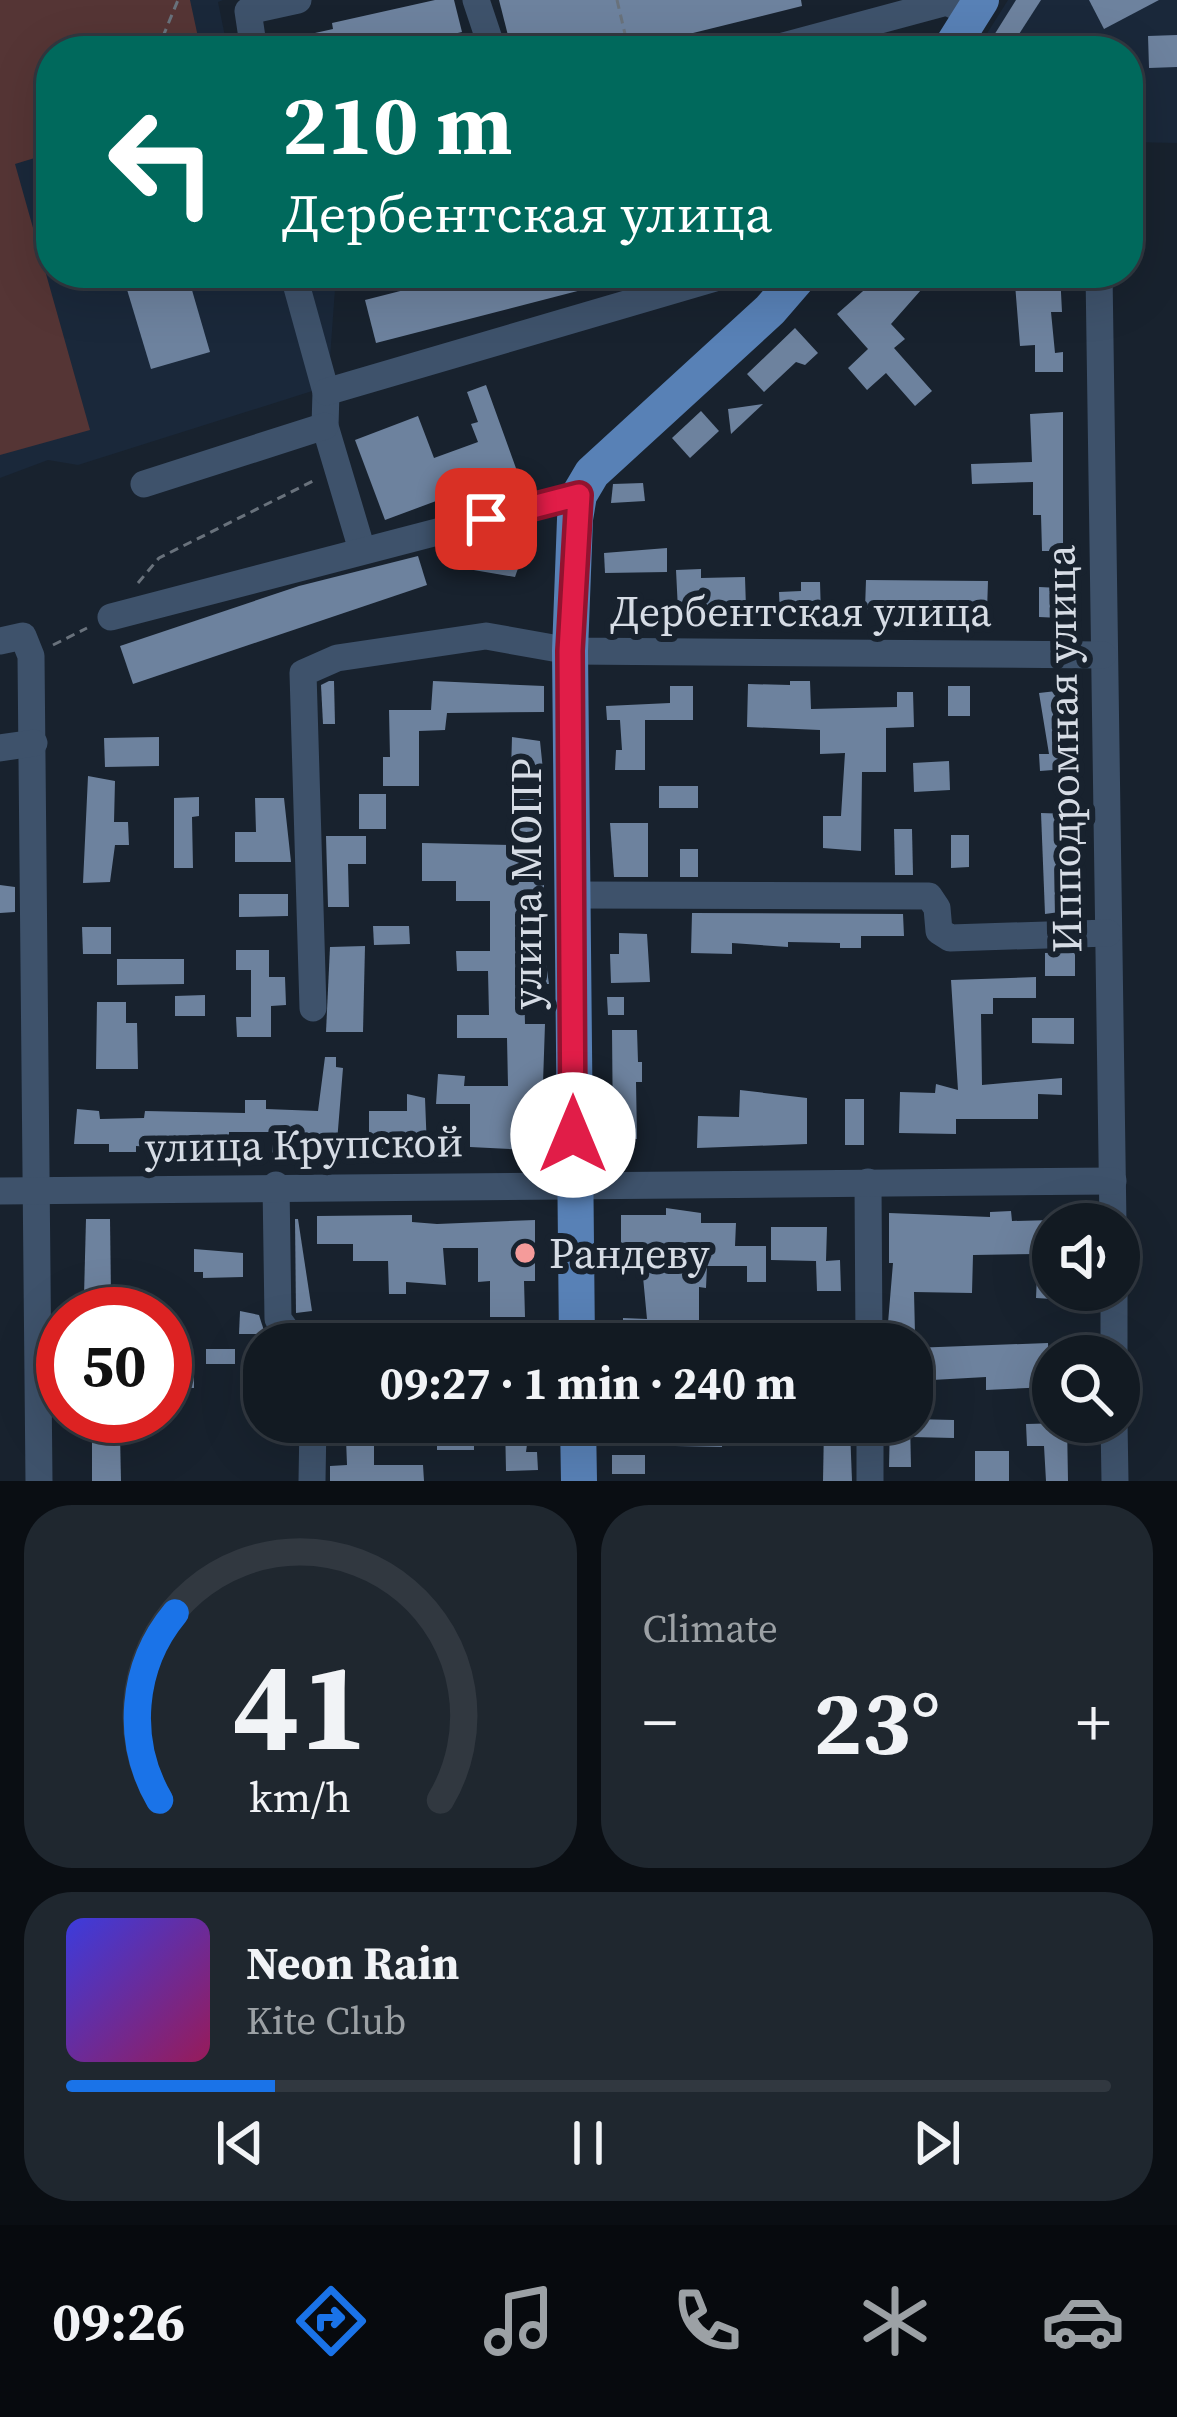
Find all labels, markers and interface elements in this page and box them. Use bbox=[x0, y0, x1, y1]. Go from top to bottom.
text: 210 m bbox=[282, 67, 513, 182]
icon: left bbox=[84, 84, 240, 240]
text: Дербентская улица bbox=[282, 176, 772, 250]
pin bbox=[435, 468, 537, 570]
icon: arrive bbox=[453, 486, 519, 552]
street label: Ипподромная улица bbox=[1030, 544, 1096, 954]
street label: Дербентская улица bbox=[610, 582, 992, 640]
street label: улица МОПР bbox=[497, 759, 555, 1009]
position arrow bbox=[510, 1072, 636, 1198]
street label: улица Крупской bbox=[144, 1112, 464, 1176]
map controls bbox=[1032, 1203, 1140, 1443]
button: sound bbox=[1032, 1203, 1140, 1311]
place label: Рандеву bbox=[549, 1224, 710, 1282]
marker: Рандеву bbox=[512, 1240, 538, 1266]
speed limit sign: 50 bbox=[36, 1287, 192, 1443]
button: search bbox=[1032, 1335, 1140, 1443]
text: 09:27 · 1 min · 240 m bbox=[380, 1352, 796, 1414]
text: Climate bbox=[643, 1602, 778, 1655]
text: 41 bbox=[233, 1620, 368, 1791]
text: 23° bbox=[813, 1661, 940, 1784]
text: − bbox=[643, 1677, 677, 1767]
text: + bbox=[1076, 1677, 1111, 1767]
text: km/h bbox=[249, 1767, 351, 1825]
text: Neon Rain bbox=[246, 1932, 459, 1994]
text: Kite Club bbox=[246, 1994, 406, 2047]
icon: previous bbox=[207, 2110, 273, 2176]
icon: pause bbox=[555, 2110, 621, 2176]
icon: next bbox=[904, 2110, 970, 2176]
icon: directions bbox=[289, 2279, 373, 2363]
icon: music bbox=[477, 2279, 561, 2363]
icon: phone bbox=[665, 2279, 749, 2363]
icon: climate bbox=[853, 2279, 937, 2363]
icon: car bbox=[1041, 2279, 1125, 2363]
text: 09:26 bbox=[52, 2284, 185, 2358]

